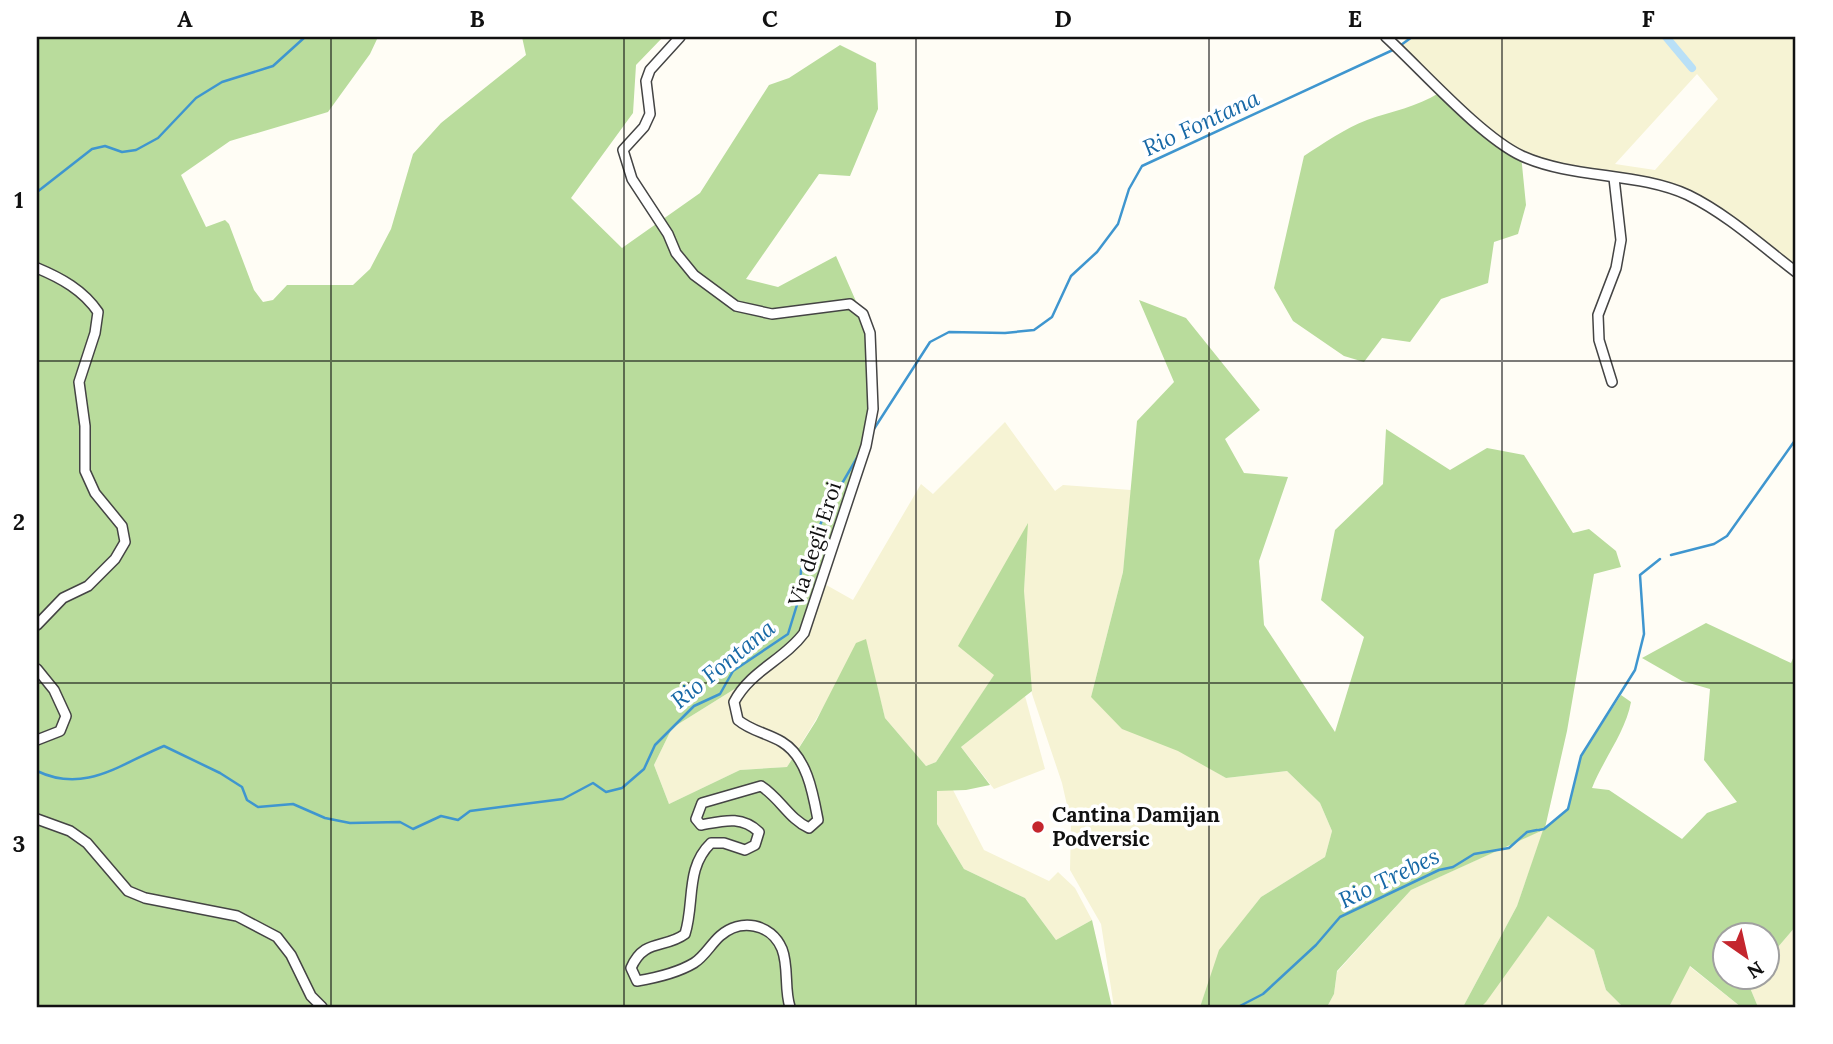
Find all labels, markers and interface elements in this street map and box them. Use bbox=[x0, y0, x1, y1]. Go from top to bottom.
text: A bbox=[177, 4, 193, 33]
text: B bbox=[469, 4, 485, 33]
text: C bbox=[762, 4, 778, 33]
text: D bbox=[1054, 4, 1072, 33]
text: E bbox=[1348, 4, 1362, 33]
text: F bbox=[1641, 4, 1655, 33]
water label: Rio Fontana bbox=[1138, 83, 1264, 162]
text: 1 bbox=[14, 185, 24, 214]
street label: Via degli Eroi bbox=[781, 478, 847, 610]
text: 2 bbox=[13, 507, 25, 536]
water label: Rio Fontana bbox=[665, 613, 781, 714]
place label: Cantina Damijan Podversic bbox=[1052, 801, 1220, 852]
marker: Cantina Damijan Podversic bbox=[1030, 819, 1046, 835]
text: 3 bbox=[13, 829, 25, 858]
water label: Rio Trebes bbox=[1334, 841, 1444, 914]
north arrow bbox=[1710, 922, 1780, 992]
text: N bbox=[1742, 956, 1768, 984]

